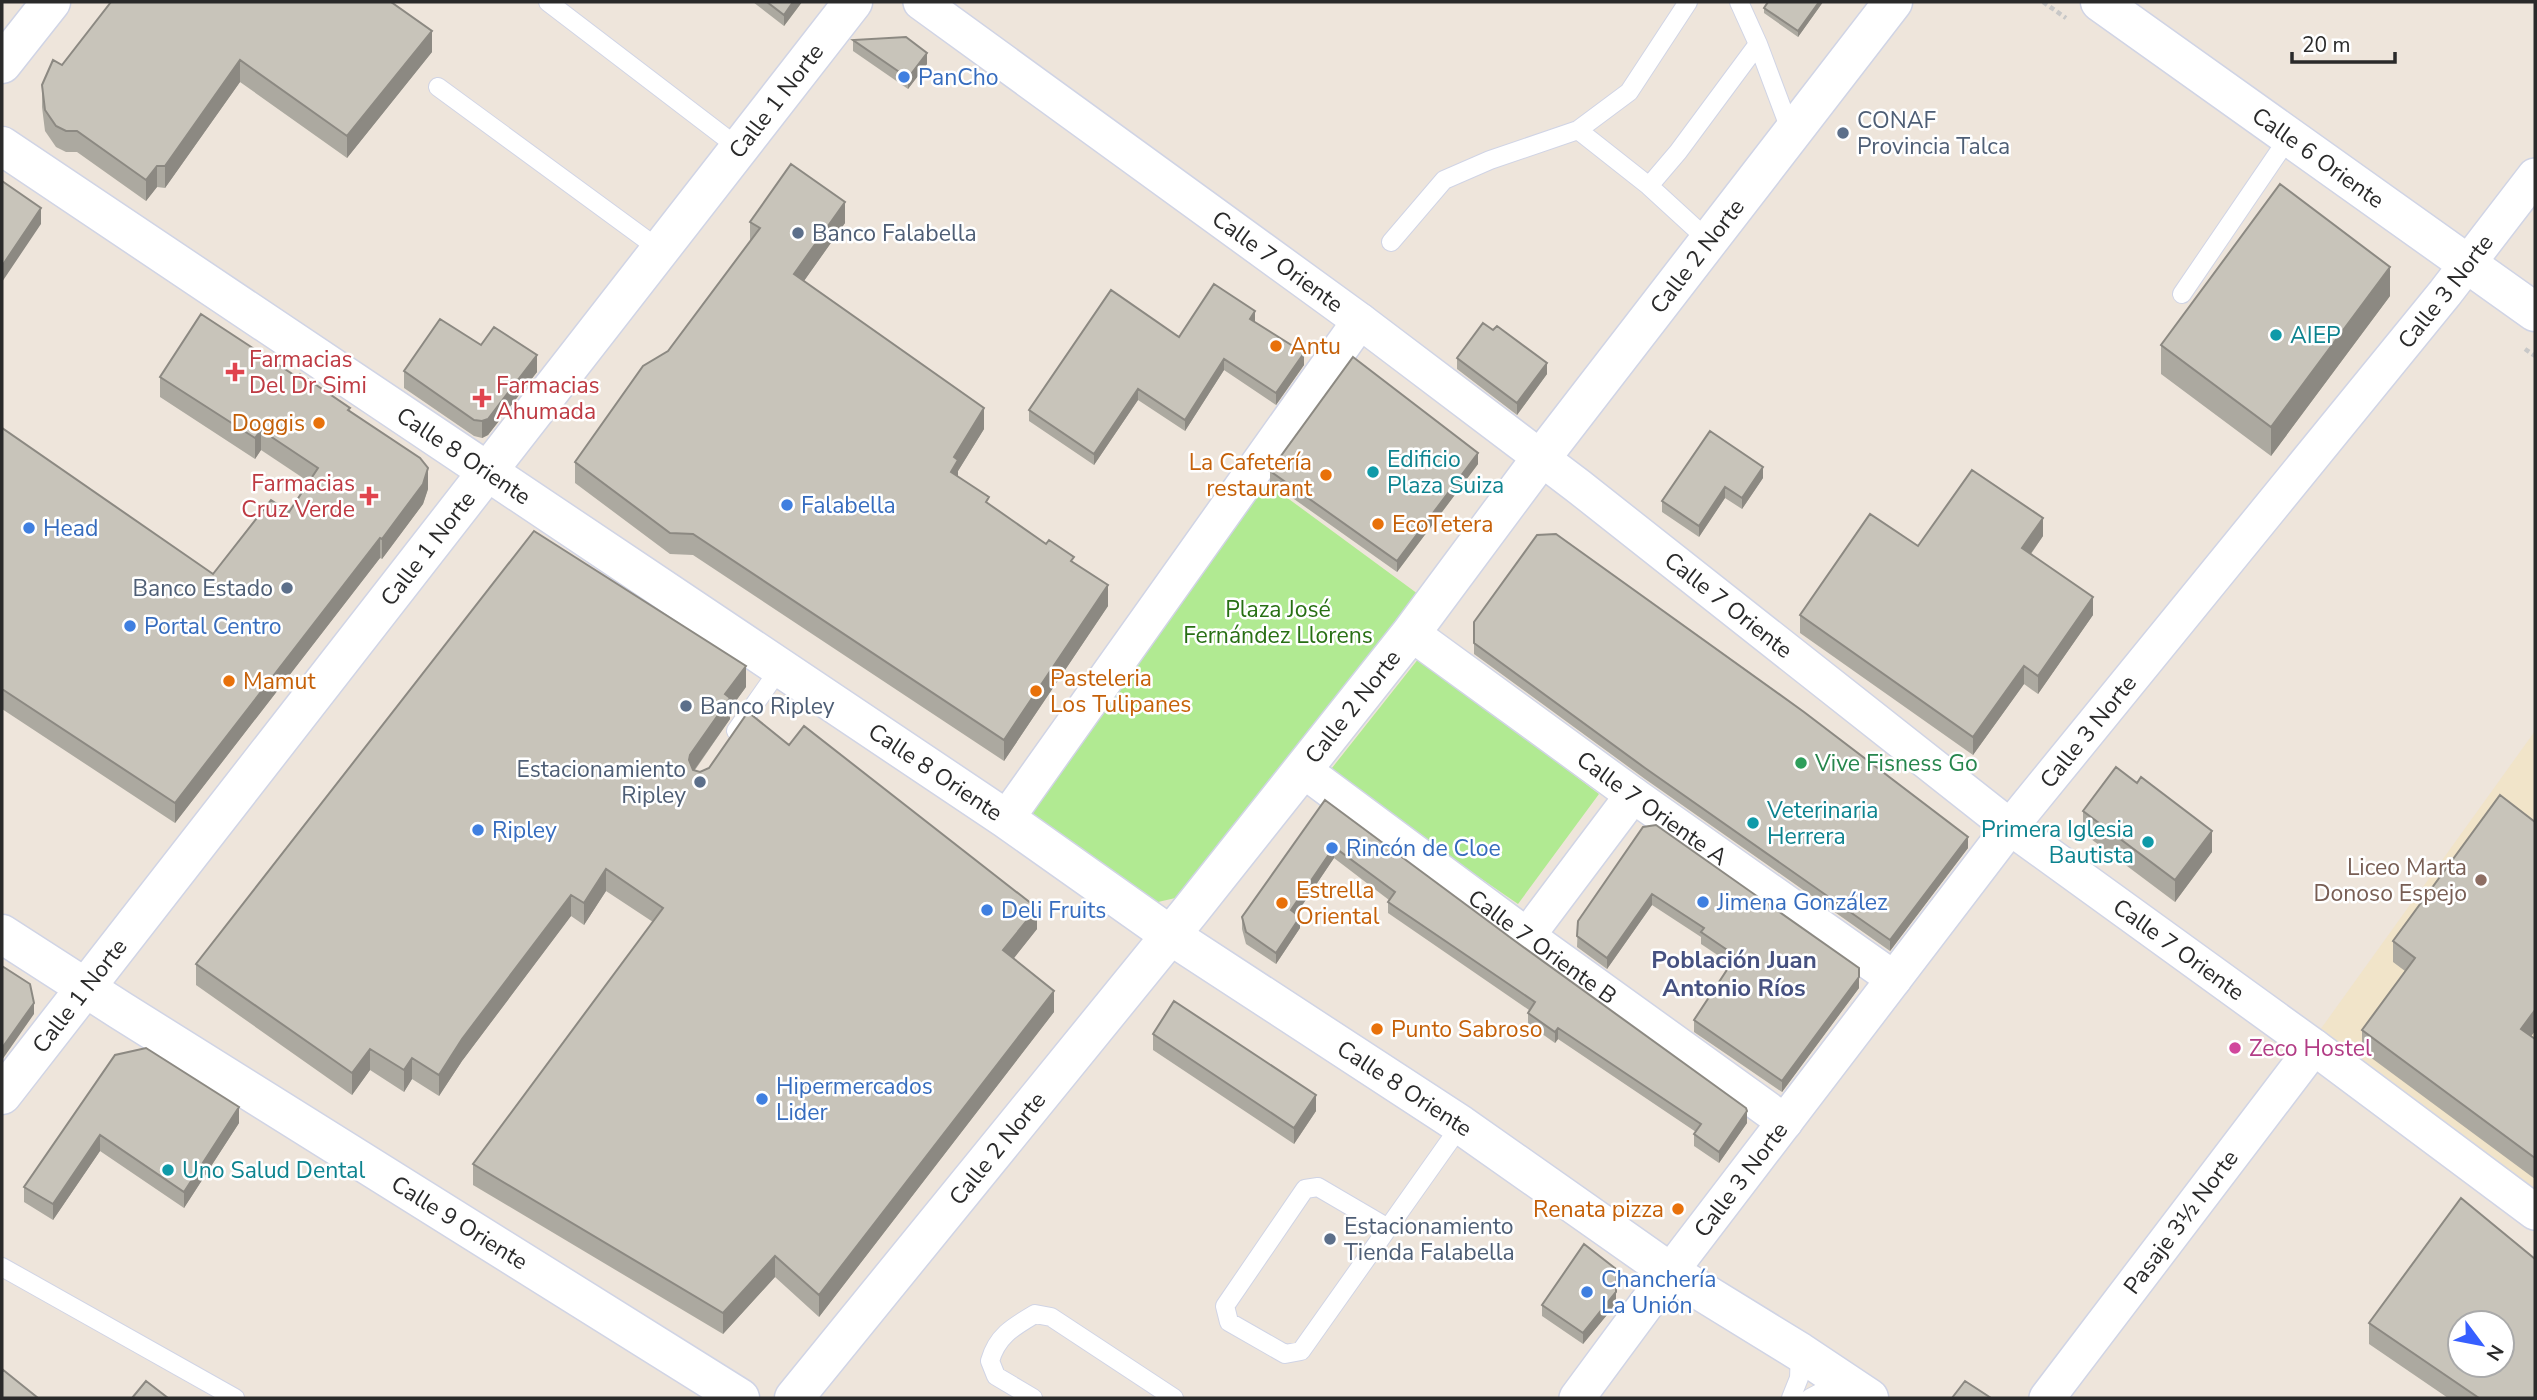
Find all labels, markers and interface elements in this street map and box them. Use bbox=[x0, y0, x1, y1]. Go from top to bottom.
scale bar bbox=[2292, 21, 2395, 65]
text: 20 m bbox=[2302, 31, 2351, 59]
street label: Calle 1 Norte bbox=[722, 37, 831, 165]
place label: PanCho bbox=[918, 62, 999, 93]
marker: PanCho bbox=[896, 69, 912, 85]
street label: Calle 6 Oriente bbox=[2246, 100, 2391, 215]
place label: CONAF Provincia Talca bbox=[1857, 105, 2010, 162]
marker: CONAF Provincia Talca bbox=[1835, 125, 1851, 141]
street label: Calle 2 Norte bbox=[1643, 192, 1751, 320]
street label: Calle 7 Oriente bbox=[1206, 203, 1350, 319]
place label: Banco Falabella bbox=[812, 218, 977, 249]
marker: Banco Falabella bbox=[790, 225, 806, 241]
street label: Calle 3 Norte bbox=[2391, 228, 2500, 355]
place label: AIEP bbox=[2290, 320, 2341, 351]
marker: AIEP bbox=[2268, 327, 2284, 343]
place label: Antu bbox=[1290, 331, 1341, 362]
marker: Antu bbox=[1268, 338, 1284, 354]
place label: Farmacias Del Dr Simi bbox=[249, 344, 367, 401]
marker: Farmacias Del Dr Simi bbox=[227, 364, 243, 380]
place label: Farmacias Ahumada bbox=[496, 370, 600, 427]
marker: Farmacias Ahumada bbox=[474, 390, 490, 406]
street label: Calle 8 Oriente bbox=[391, 399, 537, 512]
place label: Doggis bbox=[232, 408, 305, 439]
marker: Doggis bbox=[311, 415, 327, 431]
place label: Edificio Plaza Suiza bbox=[1387, 444, 1504, 501]
place label: La Cafetería restaurant bbox=[1189, 447, 1313, 504]
marker: Edificio Plaza Suiza bbox=[1365, 464, 1381, 480]
marker: La Cafetería restaurant bbox=[1318, 467, 1334, 483]
place label: Farmacias Cruz Verde bbox=[241, 468, 355, 525]
street label: Calle 1 Norte bbox=[373, 484, 482, 612]
marker: Farmacias Cruz Verde bbox=[361, 488, 377, 504]
place label: Falabella bbox=[801, 490, 896, 521]
marker: Falabella bbox=[779, 497, 795, 513]
place label: EcoTetera bbox=[1392, 509, 1493, 540]
place label: Head bbox=[43, 513, 98, 544]
marker: EcoTetera bbox=[1370, 516, 1386, 532]
marker: Head bbox=[21, 520, 37, 536]
street label: Calle 7 Oriente bbox=[1658, 545, 1799, 665]
place label: Banco Estado bbox=[132, 573, 273, 604]
marker: Banco Estado bbox=[279, 580, 295, 596]
park label: Plaza José Fernández Llorens bbox=[1183, 594, 1373, 651]
place label: Portal Centro bbox=[144, 611, 282, 642]
marker: Portal Centro bbox=[122, 618, 138, 634]
street label: Calle 2 Norte bbox=[1298, 643, 1408, 770]
place label: Pasteleria Los Tulipanes bbox=[1050, 663, 1191, 720]
place label: Mamut bbox=[243, 666, 316, 697]
street label: Calle 3 Norte bbox=[2032, 668, 2143, 794]
marker: Mamut bbox=[221, 673, 237, 689]
marker: Pasteleria Los Tulipanes bbox=[1028, 683, 1044, 699]
place label: Banco Ripley bbox=[700, 691, 835, 722]
marker: Banco Ripley bbox=[678, 698, 694, 714]
street label: Calle 8 Oriente bbox=[862, 716, 1009, 828]
street label: Calle 7 Oriente A bbox=[1571, 744, 1734, 872]
place label: Vive Fisness Go bbox=[1814, 748, 1978, 779]
place label: Estacionamiento Ripley bbox=[517, 754, 686, 811]
marker: Vive Fisness Go bbox=[1793, 755, 1809, 771]
marker: Estacionamiento Ripley bbox=[692, 774, 708, 790]
place label: Veterinaria Herrera bbox=[1766, 795, 1878, 852]
place label: Primera Iglesia Bautista bbox=[1981, 814, 2134, 871]
place label: Ripley bbox=[492, 815, 557, 846]
marker: Veterinaria Herrera bbox=[1745, 815, 1761, 831]
marker: Ripley bbox=[470, 822, 486, 838]
place label: Rincón de Cloe bbox=[1346, 833, 1501, 864]
marker: Primera Iglesia Bautista bbox=[2140, 834, 2156, 850]
marker: Rincón de Cloe bbox=[1324, 840, 1340, 856]
place label: Liceo Marta Donoso Espejo bbox=[2313, 852, 2467, 909]
marker: Liceo Marta Donoso Espejo bbox=[2473, 872, 2489, 888]
place label: Estrella Oriental bbox=[1296, 875, 1380, 932]
street label: Calle 7 Oriente B bbox=[1462, 882, 1623, 1011]
place label: Jimena González bbox=[1716, 887, 1888, 918]
street label: Calle 7 Oriente bbox=[2107, 891, 2251, 1007]
marker: Jimena González bbox=[1695, 894, 1711, 910]
place label: Deli Fruits bbox=[1001, 895, 1106, 926]
marker: Estrella Oriental bbox=[1274, 895, 1290, 911]
marker: Deli Fruits bbox=[979, 902, 995, 918]
street label: Calle 1 Norte bbox=[25, 932, 134, 1059]
district label: Población Juan Antonio Ríos bbox=[1651, 944, 1817, 1004]
place label: Punto Sabroso bbox=[1391, 1014, 1542, 1045]
marker: Punto Sabroso bbox=[1369, 1021, 1385, 1037]
street label: Calle 8 Oriente bbox=[1331, 1033, 1479, 1144]
place label: Zeco Hostel bbox=[2249, 1033, 2372, 1064]
marker: Zeco Hostel bbox=[2227, 1040, 2243, 1056]
place label: Hipermercados Lider bbox=[776, 1071, 933, 1128]
street label: Calle 2 Norte bbox=[942, 1085, 1053, 1211]
marker: Hipermercados Lider bbox=[754, 1091, 770, 1107]
street label: Calle 3 Norte bbox=[1687, 1115, 1795, 1244]
street label: Pasaje 3½ Norte bbox=[2117, 1144, 2245, 1300]
place label: Uno Salud Dental bbox=[182, 1155, 365, 1186]
marker: Uno Salud Dental bbox=[160, 1162, 176, 1178]
street label: Calle 9 Oriente bbox=[385, 1168, 534, 1277]
place label: Renata pizza bbox=[1533, 1194, 1664, 1225]
marker: Renata pizza bbox=[1670, 1201, 1686, 1217]
place label: Estacionamiento Tienda Falabella bbox=[1344, 1211, 1515, 1268]
marker: Estacionamiento Tienda Falabella bbox=[1322, 1231, 1338, 1247]
place label: Chanchería La Unión bbox=[1601, 1264, 1717, 1321]
marker: Chanchería La Unión bbox=[1579, 1284, 1595, 1300]
north arrow bbox=[2446, 1309, 2516, 1379]
text: N bbox=[2480, 1340, 2509, 1365]

